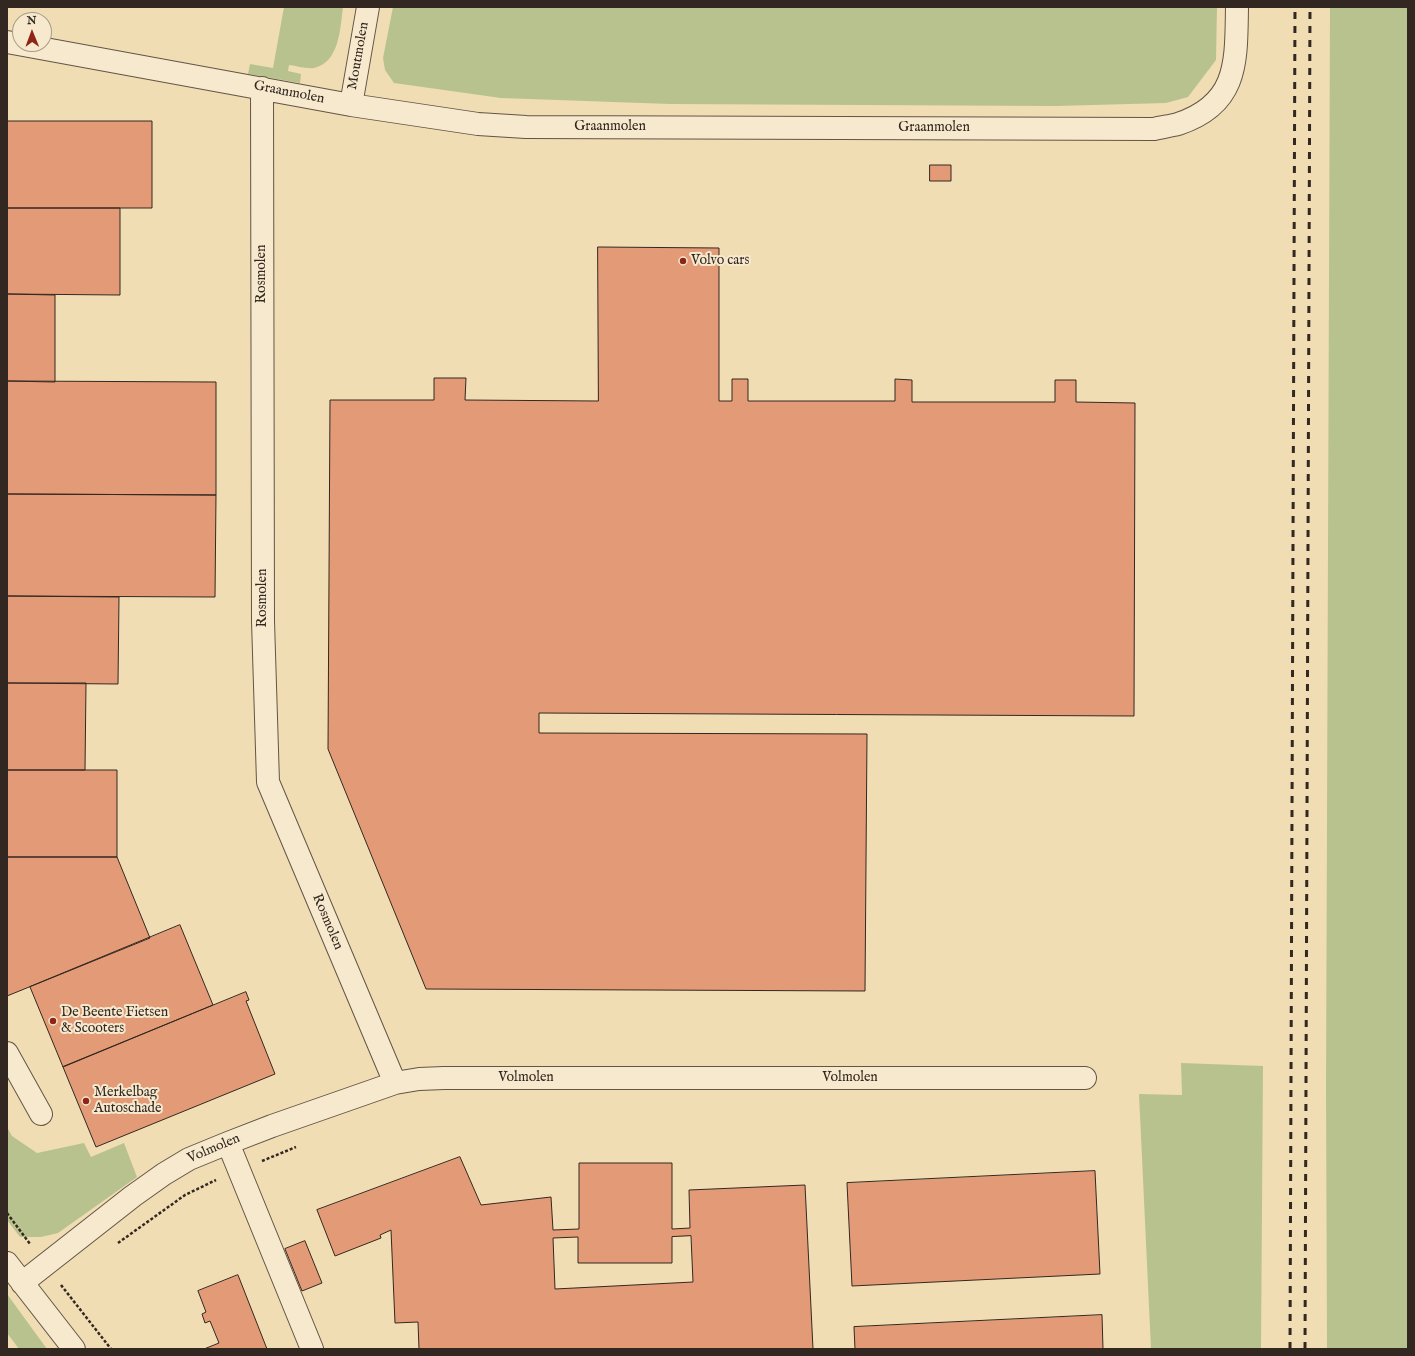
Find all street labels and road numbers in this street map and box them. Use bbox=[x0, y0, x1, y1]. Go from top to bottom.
street label: Moutmolen bbox=[345, 21, 373, 91]
street label: Graanmolen bbox=[252, 78, 326, 108]
street label: Graanmolen bbox=[574, 119, 646, 135]
street label: Graanmolen bbox=[898, 120, 970, 136]
street label: Rosmolen bbox=[254, 245, 270, 303]
street label: Rosmolen bbox=[255, 569, 271, 627]
street label: Rosmolen bbox=[308, 892, 346, 952]
street label: Volmolen bbox=[498, 1070, 554, 1086]
street label: Volmolen bbox=[822, 1070, 878, 1086]
street label: Volmolen bbox=[185, 1130, 243, 1168]

